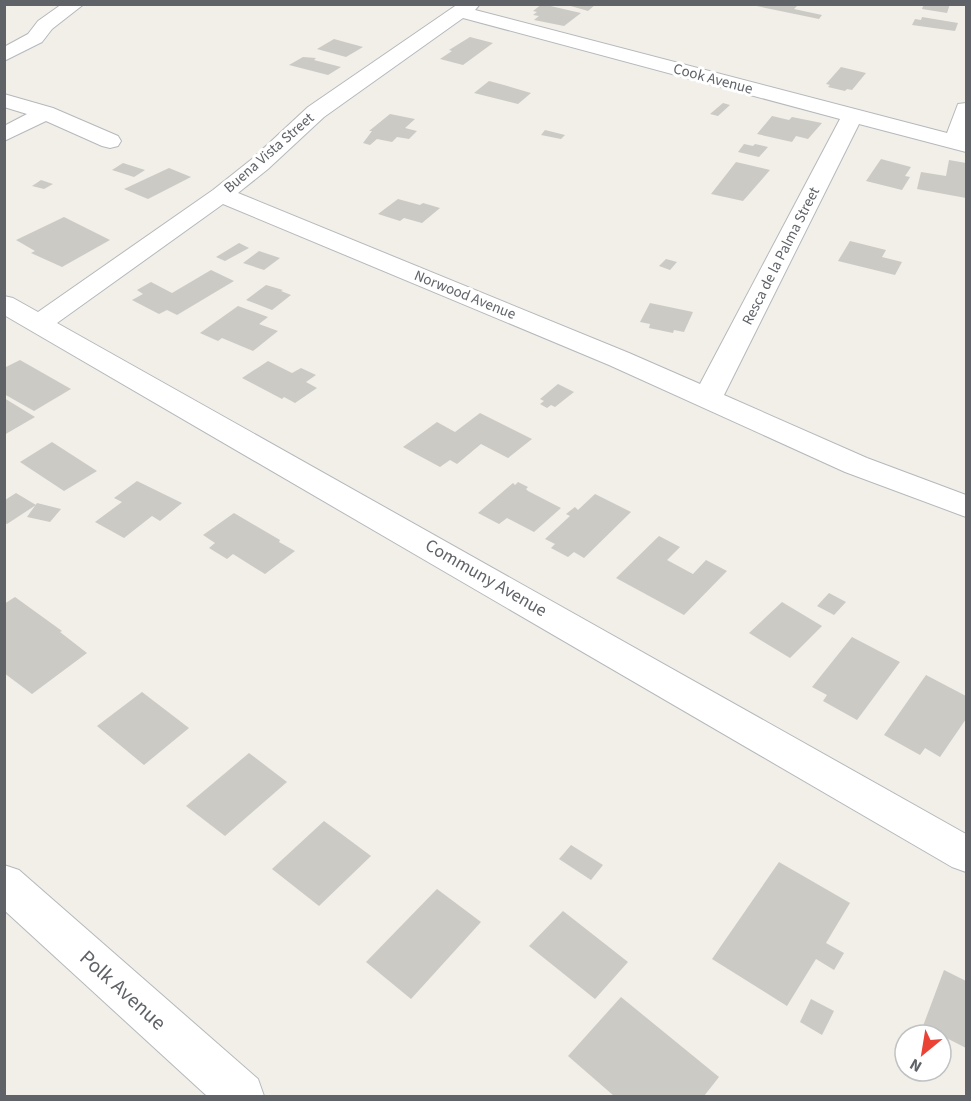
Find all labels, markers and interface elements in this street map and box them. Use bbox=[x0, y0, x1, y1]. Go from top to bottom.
street label: Cook Avenue bbox=[671, 58, 755, 100]
street label: Buena Vista Street bbox=[219, 108, 319, 198]
street label: Resca de la Palma Street bbox=[737, 183, 825, 329]
street label: Norwood Avenue bbox=[411, 265, 519, 325]
street label: Communy Avenue bbox=[420, 533, 552, 623]
street label: Polk Avenue bbox=[73, 943, 173, 1037]
north arrow bbox=[893, 1023, 953, 1083]
text: N bbox=[906, 1053, 926, 1077]

